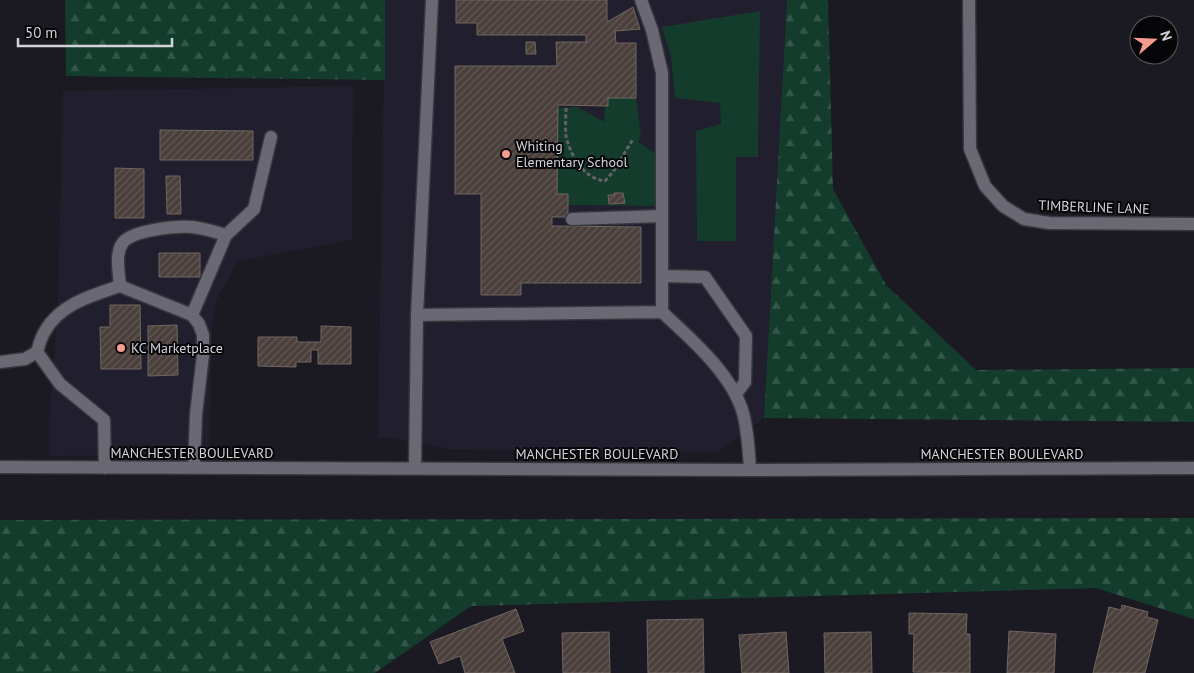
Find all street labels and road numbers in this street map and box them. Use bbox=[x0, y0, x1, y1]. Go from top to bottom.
street label: TIMBERLINE LANE bbox=[1038, 196, 1150, 218]
street label: MANCHESTER BOULEVARD bbox=[111, 444, 274, 462]
street label: MANCHESTER BOULEVARD bbox=[516, 445, 679, 463]
street label: MANCHESTER BOULEVARD bbox=[921, 445, 1084, 463]

